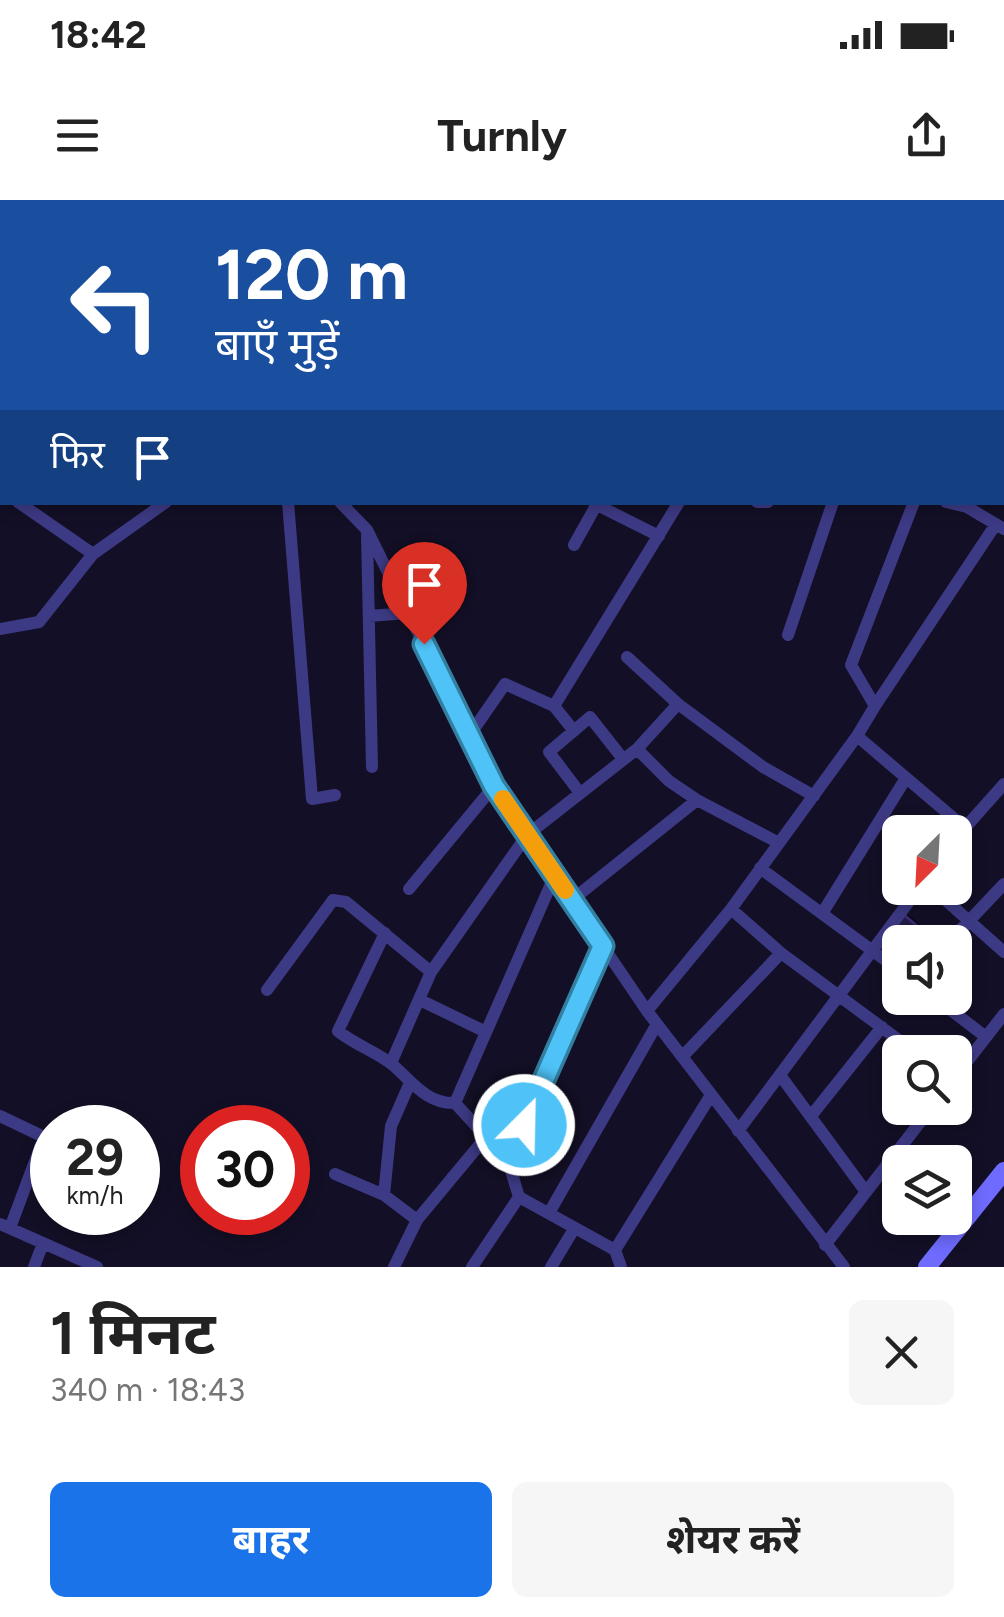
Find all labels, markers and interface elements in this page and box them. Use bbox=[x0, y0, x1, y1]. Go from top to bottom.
text: 18:42 bbox=[50, 12, 147, 58]
icon: menu bbox=[50, 108, 105, 163]
text: Turnly bbox=[437, 108, 567, 162]
icon: share bbox=[899, 108, 954, 163]
text: 120 m bbox=[215, 232, 408, 317]
icon: left bbox=[50, 240, 180, 370]
text: बाएँ मुड़ें bbox=[215, 317, 339, 371]
icon: arrive bbox=[125, 430, 180, 485]
text: फिर bbox=[50, 432, 105, 478]
pin bbox=[382, 542, 467, 645]
icon: arrive bbox=[397, 557, 452, 612]
north arrow bbox=[882, 815, 972, 905]
map controls bbox=[882, 815, 972, 1235]
button: sound bbox=[882, 925, 972, 1015]
button: search bbox=[882, 1035, 972, 1125]
position arrow bbox=[472, 1073, 576, 1177]
speed limit sign: 30 bbox=[180, 1105, 310, 1235]
text: 29 bbox=[66, 1127, 124, 1188]
button: layers bbox=[882, 1145, 972, 1235]
text: km/h bbox=[66, 1180, 124, 1210]
text: 1 मिनट bbox=[50, 1297, 216, 1369]
button: close bbox=[849, 1300, 954, 1405]
text: 340 m · 18:43 bbox=[50, 1371, 245, 1409]
button: बाहर bbox=[50, 1482, 492, 1597]
button: शेयर करें bbox=[512, 1482, 954, 1597]

